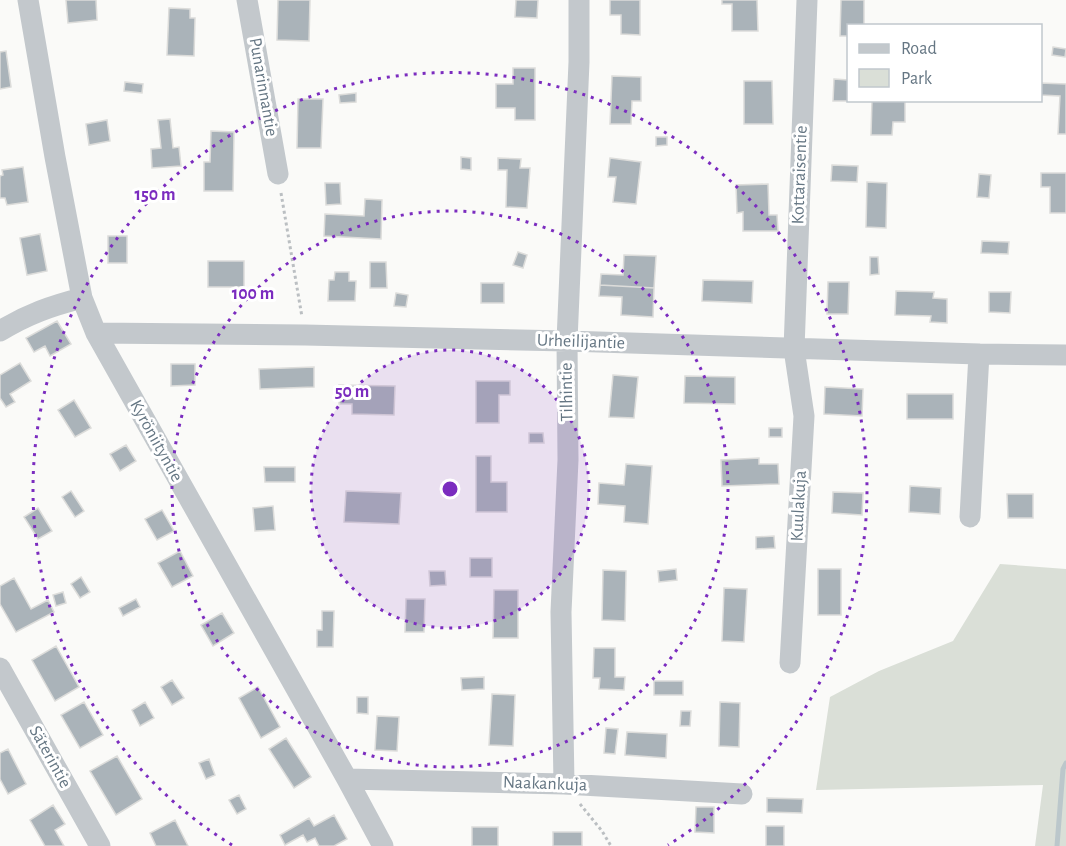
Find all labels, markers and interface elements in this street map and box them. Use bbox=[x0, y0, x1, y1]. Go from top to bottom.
legend bbox=[847, 24, 1042, 102]
street label: Punarinnantie bbox=[245, 36, 281, 138]
text: Road bbox=[901, 40, 937, 58]
text: Park bbox=[901, 70, 933, 88]
street label: Kottaraisentie bbox=[789, 125, 811, 225]
text: 150 m bbox=[135, 186, 175, 204]
text: 100 m bbox=[232, 285, 274, 303]
street label: Urheilijantie bbox=[537, 331, 625, 353]
street label: Tilhintie bbox=[557, 362, 577, 422]
text: 50 m bbox=[335, 383, 369, 401]
street label: Kyröniityntie bbox=[126, 397, 186, 485]
street label: Kuulakuja bbox=[788, 470, 810, 542]
centre of rings bbox=[440, 479, 460, 499]
street label: Säterintie bbox=[26, 723, 74, 791]
street label: Naakankuja bbox=[503, 774, 587, 794]

